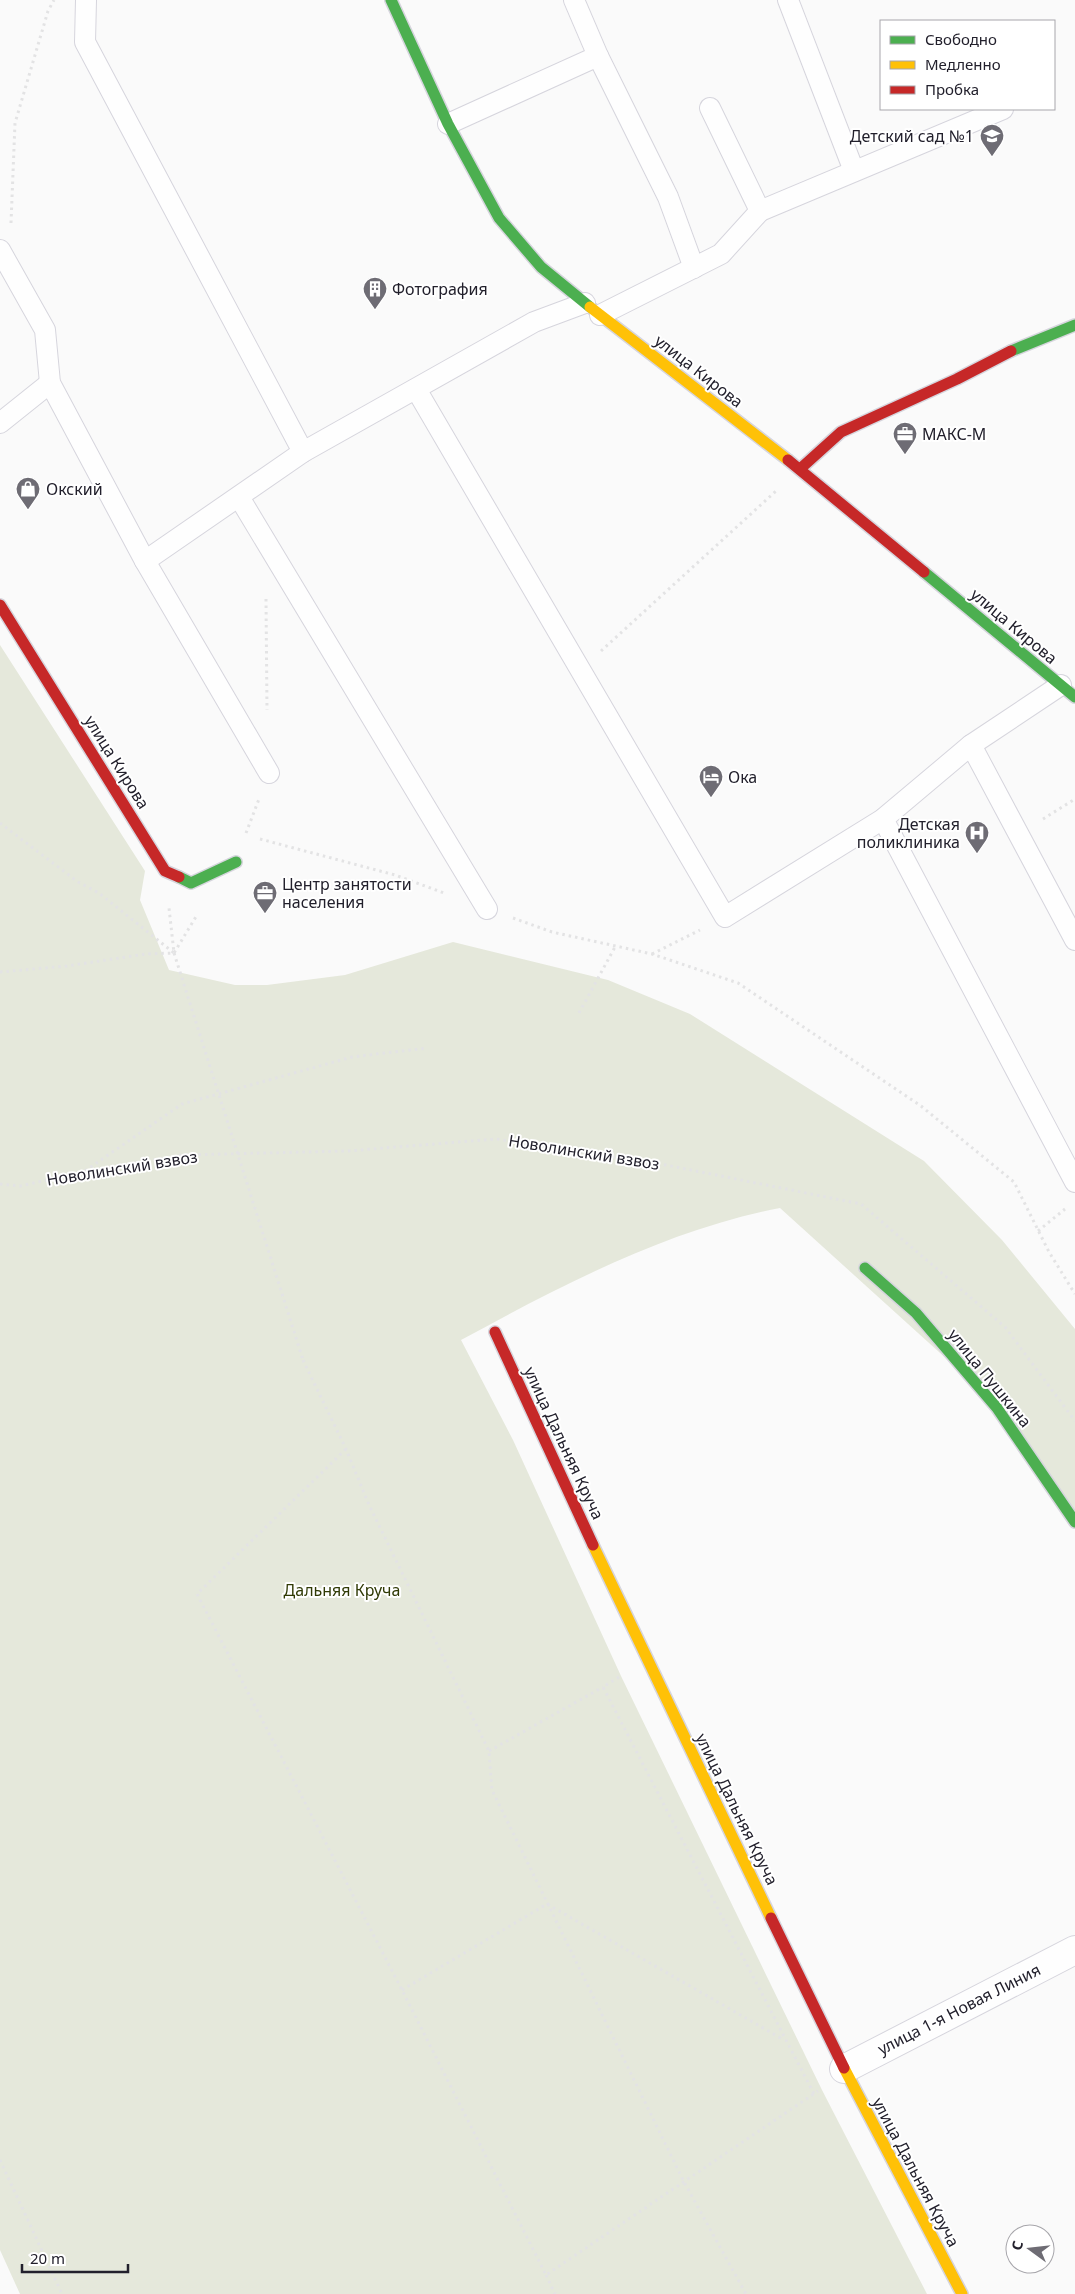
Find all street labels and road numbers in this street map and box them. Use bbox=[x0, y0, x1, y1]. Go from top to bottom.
street label: улица Кирова bbox=[650, 330, 748, 412]
street label: улица Кирова bbox=[966, 583, 1062, 669]
street label: улица Кирова bbox=[79, 711, 155, 813]
street label: Новолинский взвоз bbox=[507, 1129, 661, 1175]
street label: Новолинский взвоз bbox=[45, 1145, 199, 1191]
street label: улица Пушкина bbox=[943, 1324, 1037, 1432]
street label: улица Дальняя Круча bbox=[519, 1363, 609, 1523]
street label: улица Дальняя Круча bbox=[691, 1729, 783, 1889]
street label: улица 1-я Новая Линия bbox=[874, 1958, 1044, 2060]
street label: улица Дальняя Круча bbox=[867, 2093, 965, 2251]

